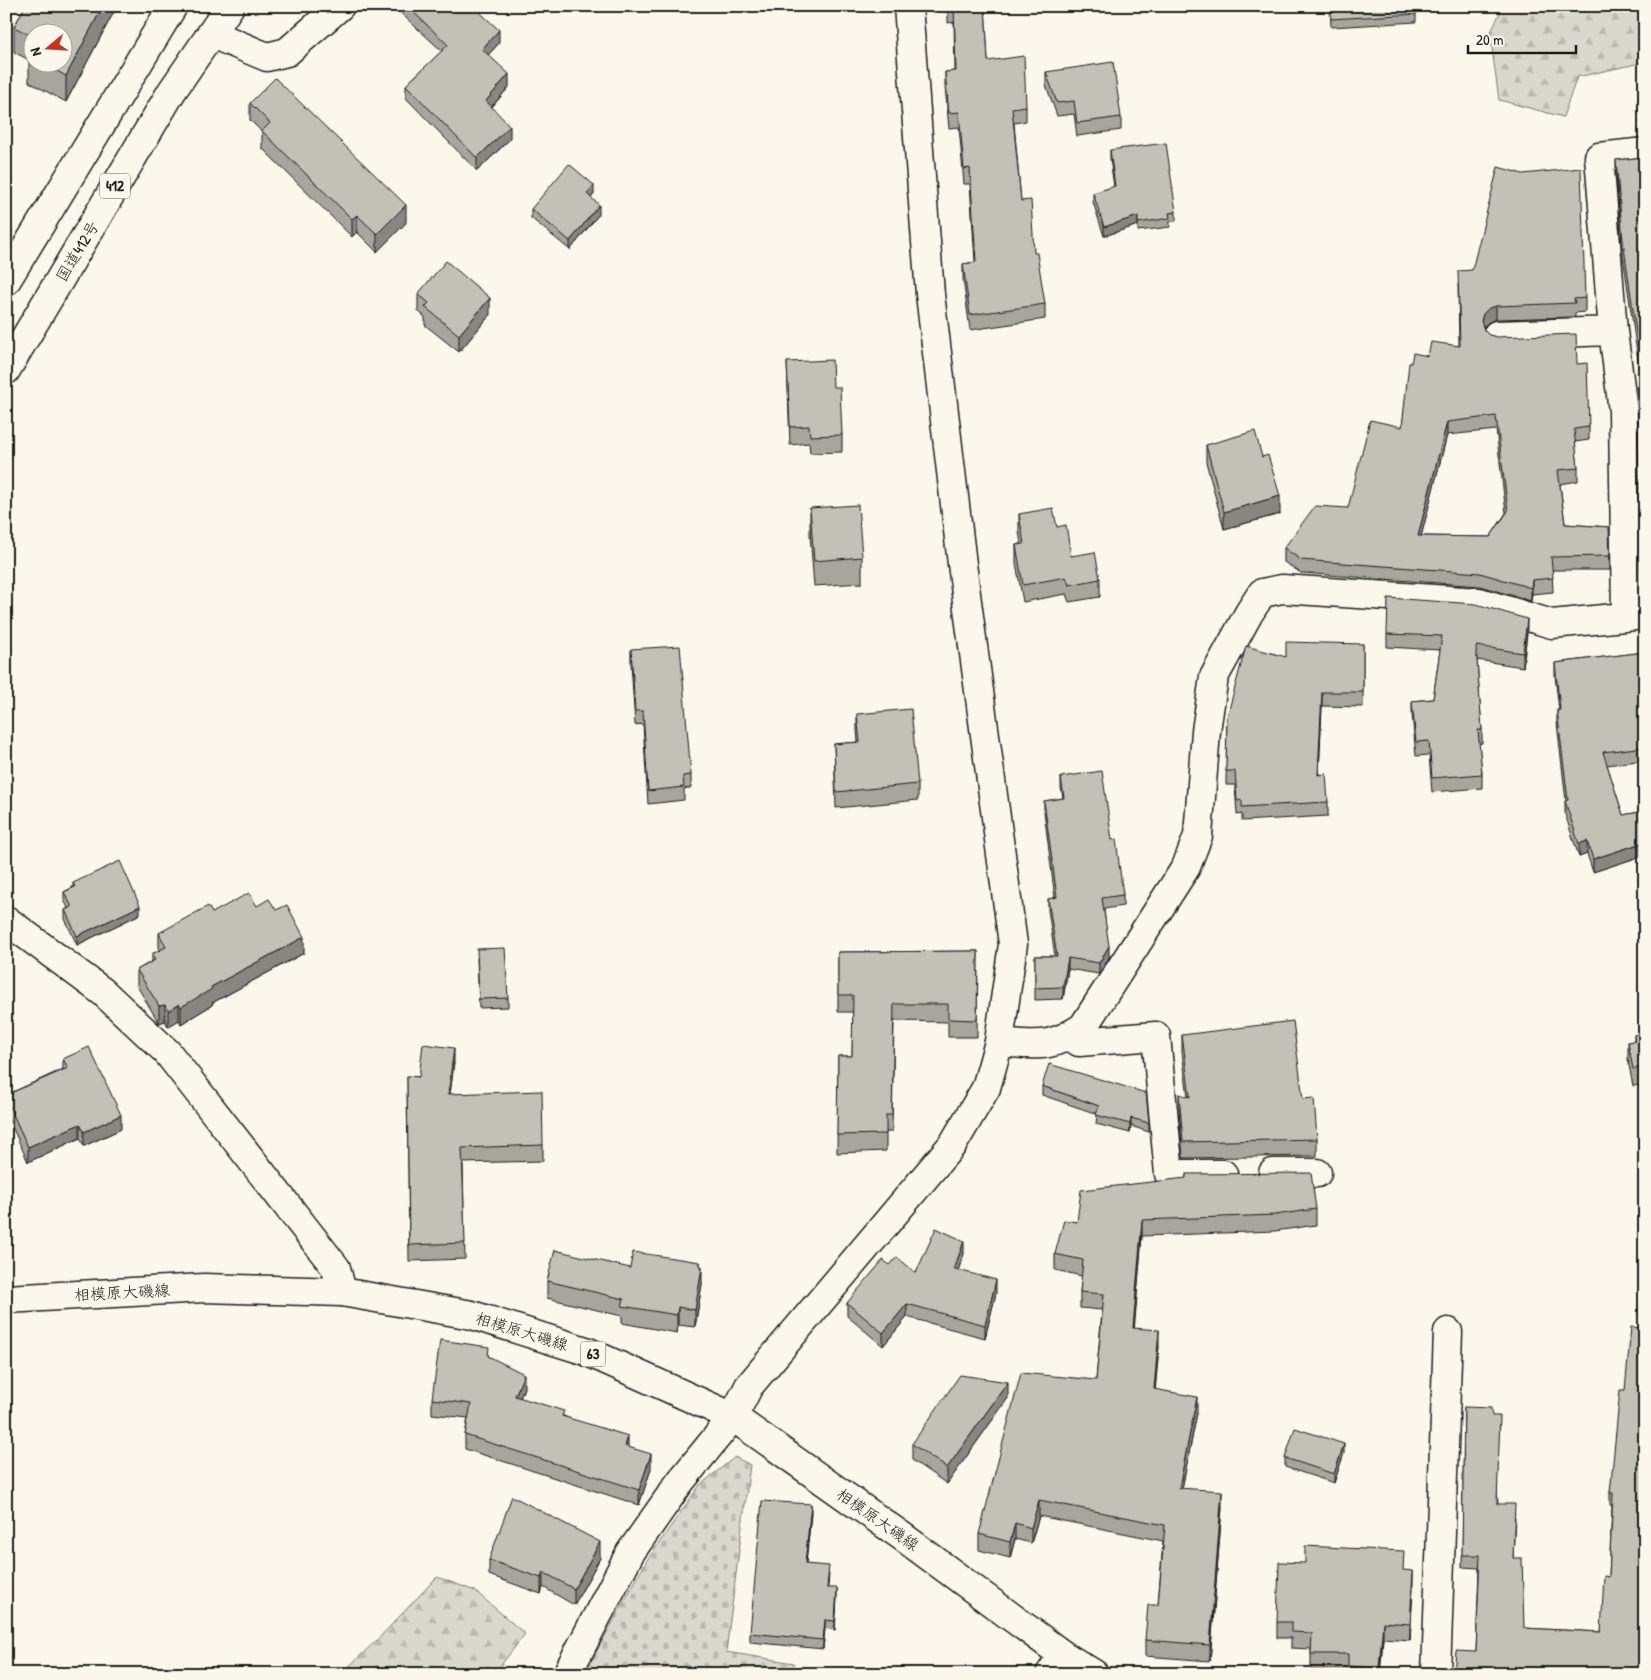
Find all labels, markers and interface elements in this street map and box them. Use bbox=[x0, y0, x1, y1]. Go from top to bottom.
north arrow bbox=[22, 22, 72, 72]
scale bar bbox=[1468, 22, 1576, 54]
text: 20 m bbox=[1476, 29, 1503, 50]
text: N bbox=[25, 45, 45, 59]
road number: 412 bbox=[100, 174, 130, 198]
street label: 国道412号 bbox=[50, 216, 104, 286]
street label: 相模原大磯線 bbox=[73, 1279, 171, 1305]
street label: 相模原大磯線 bbox=[473, 1306, 571, 1356]
road number: 63 bbox=[580, 1342, 606, 1366]
street label: 相模原大磯線 bbox=[832, 1482, 924, 1556]

